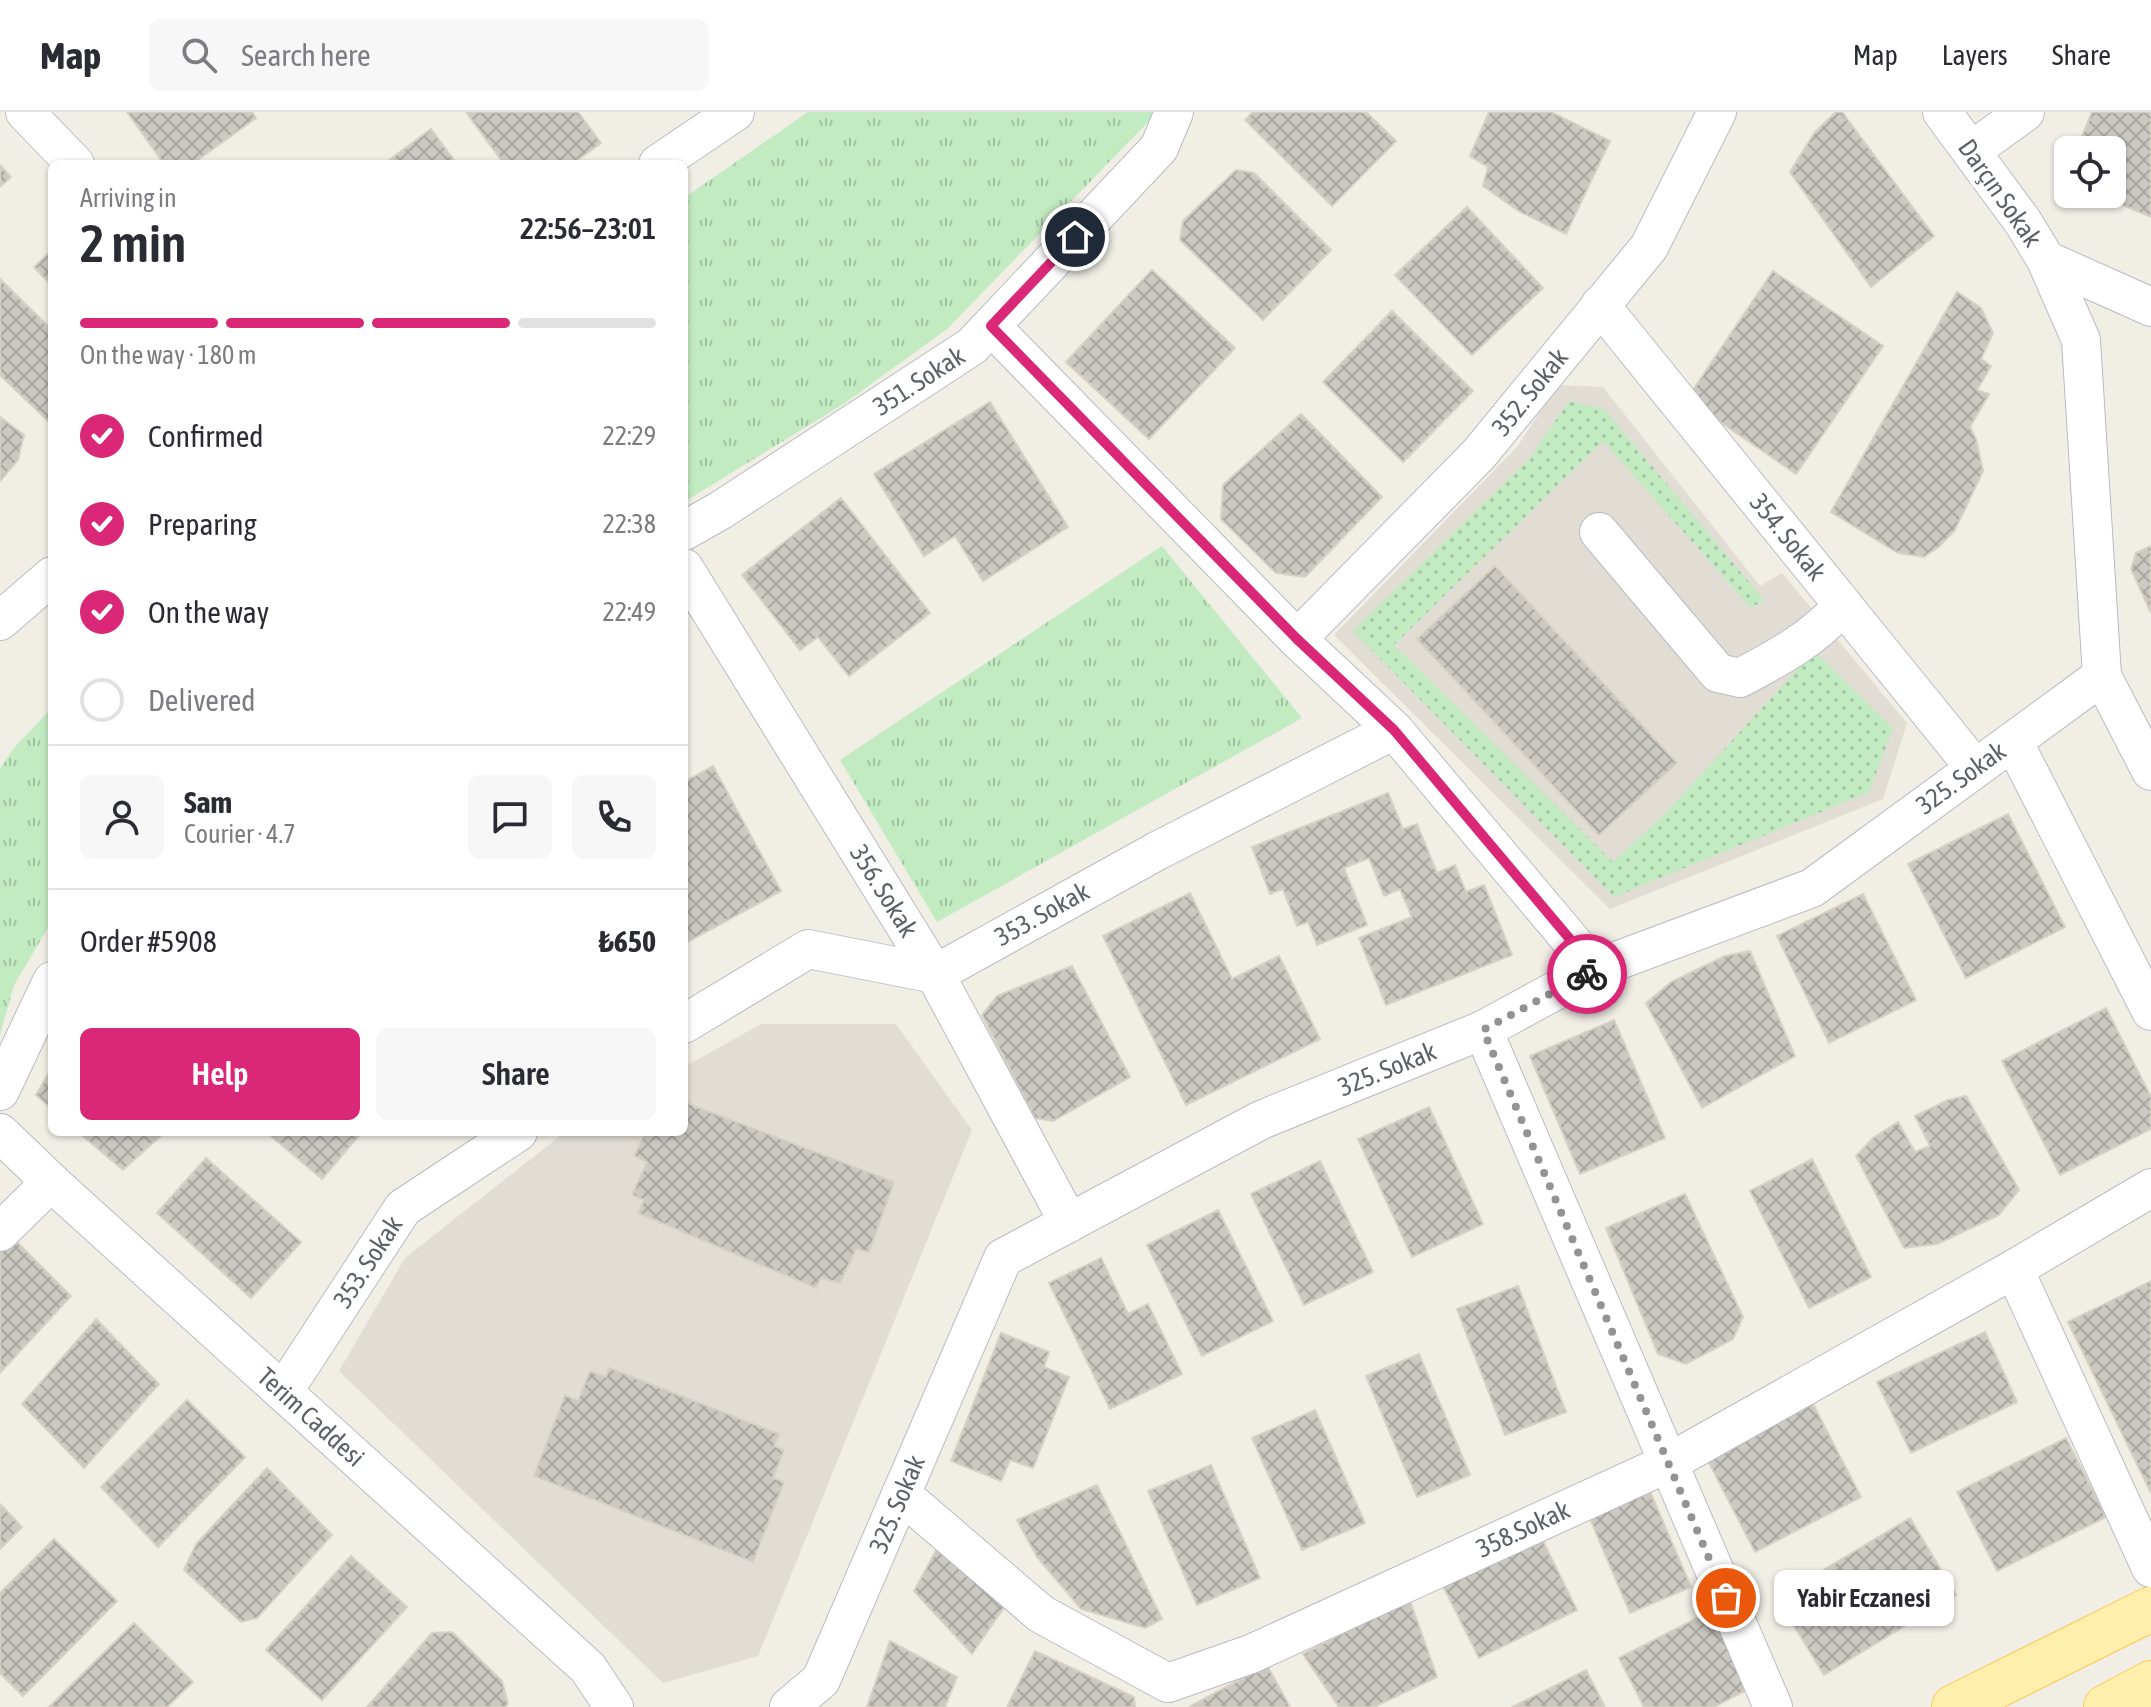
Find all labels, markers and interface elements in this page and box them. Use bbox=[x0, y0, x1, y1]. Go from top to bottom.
search box bbox=[149, 19, 709, 91]
icon: search bbox=[177, 33, 221, 77]
text: Map bbox=[40, 34, 101, 77]
text: Search here bbox=[241, 38, 371, 72]
text: Map bbox=[1853, 39, 1898, 71]
text: Layers bbox=[1942, 39, 2008, 71]
text: Share bbox=[2052, 39, 2111, 71]
street label: Darçın Sokak bbox=[1952, 134, 2048, 252]
map controls bbox=[2054, 136, 2126, 208]
button: locate bbox=[2054, 136, 2126, 208]
text: Arriving in bbox=[80, 183, 177, 213]
pin bbox=[1041, 203, 1109, 271]
text: 22:56–23:01 bbox=[520, 211, 656, 245]
text: 2 min bbox=[80, 213, 186, 273]
icon: home bbox=[1053, 215, 1097, 259]
text: On the way · 180 m bbox=[80, 340, 257, 370]
street label: 351. Sokak bbox=[868, 340, 970, 422]
street label: 352. Sokak bbox=[1486, 343, 1574, 441]
icon: check bbox=[80, 414, 124, 458]
text: Confirmed bbox=[148, 419, 263, 453]
text: 22:29 bbox=[602, 421, 656, 451]
street label: 354. Sokak bbox=[1744, 488, 1832, 586]
icon: check bbox=[80, 502, 124, 546]
text: Preparing bbox=[148, 507, 257, 541]
text: 22:38 bbox=[602, 509, 656, 539]
icon: check bbox=[80, 590, 124, 634]
text: On the way bbox=[148, 595, 269, 629]
text: 22:49 bbox=[602, 597, 656, 627]
text: Delivered bbox=[148, 683, 256, 717]
street label: 325. Sokak bbox=[1911, 736, 2011, 820]
button: person bbox=[80, 775, 164, 859]
button: chat bbox=[468, 775, 552, 859]
button: phone bbox=[572, 775, 656, 859]
text: Sam bbox=[184, 785, 232, 819]
text: Courier · 4.7 bbox=[184, 819, 295, 849]
street label: 356. Sokak bbox=[844, 839, 924, 943]
street label: 353. Sokak bbox=[990, 876, 1094, 952]
text: Order #5908 bbox=[80, 924, 217, 958]
text: ₺650 bbox=[599, 924, 656, 958]
courier bbox=[1547, 934, 1627, 1014]
icon: bike bbox=[1565, 952, 1609, 996]
button: Help bbox=[80, 1028, 360, 1120]
button: Share bbox=[376, 1028, 656, 1120]
street label: 325. Sokak bbox=[1334, 1036, 1440, 1102]
street label: 353. Sokak bbox=[327, 1211, 409, 1313]
street label: Terim Caddesi bbox=[252, 1361, 370, 1473]
street label: 325. Sokak bbox=[863, 1451, 931, 1557]
street label: 358.Sokak bbox=[1472, 1494, 1574, 1564]
pin bbox=[1692, 1564, 1760, 1632]
callout: Yabir Eczanesi bbox=[1774, 1570, 1954, 1626]
icon: bag bbox=[1704, 1576, 1748, 1620]
text: Yabir Eczanesi bbox=[1797, 1583, 1931, 1613]

